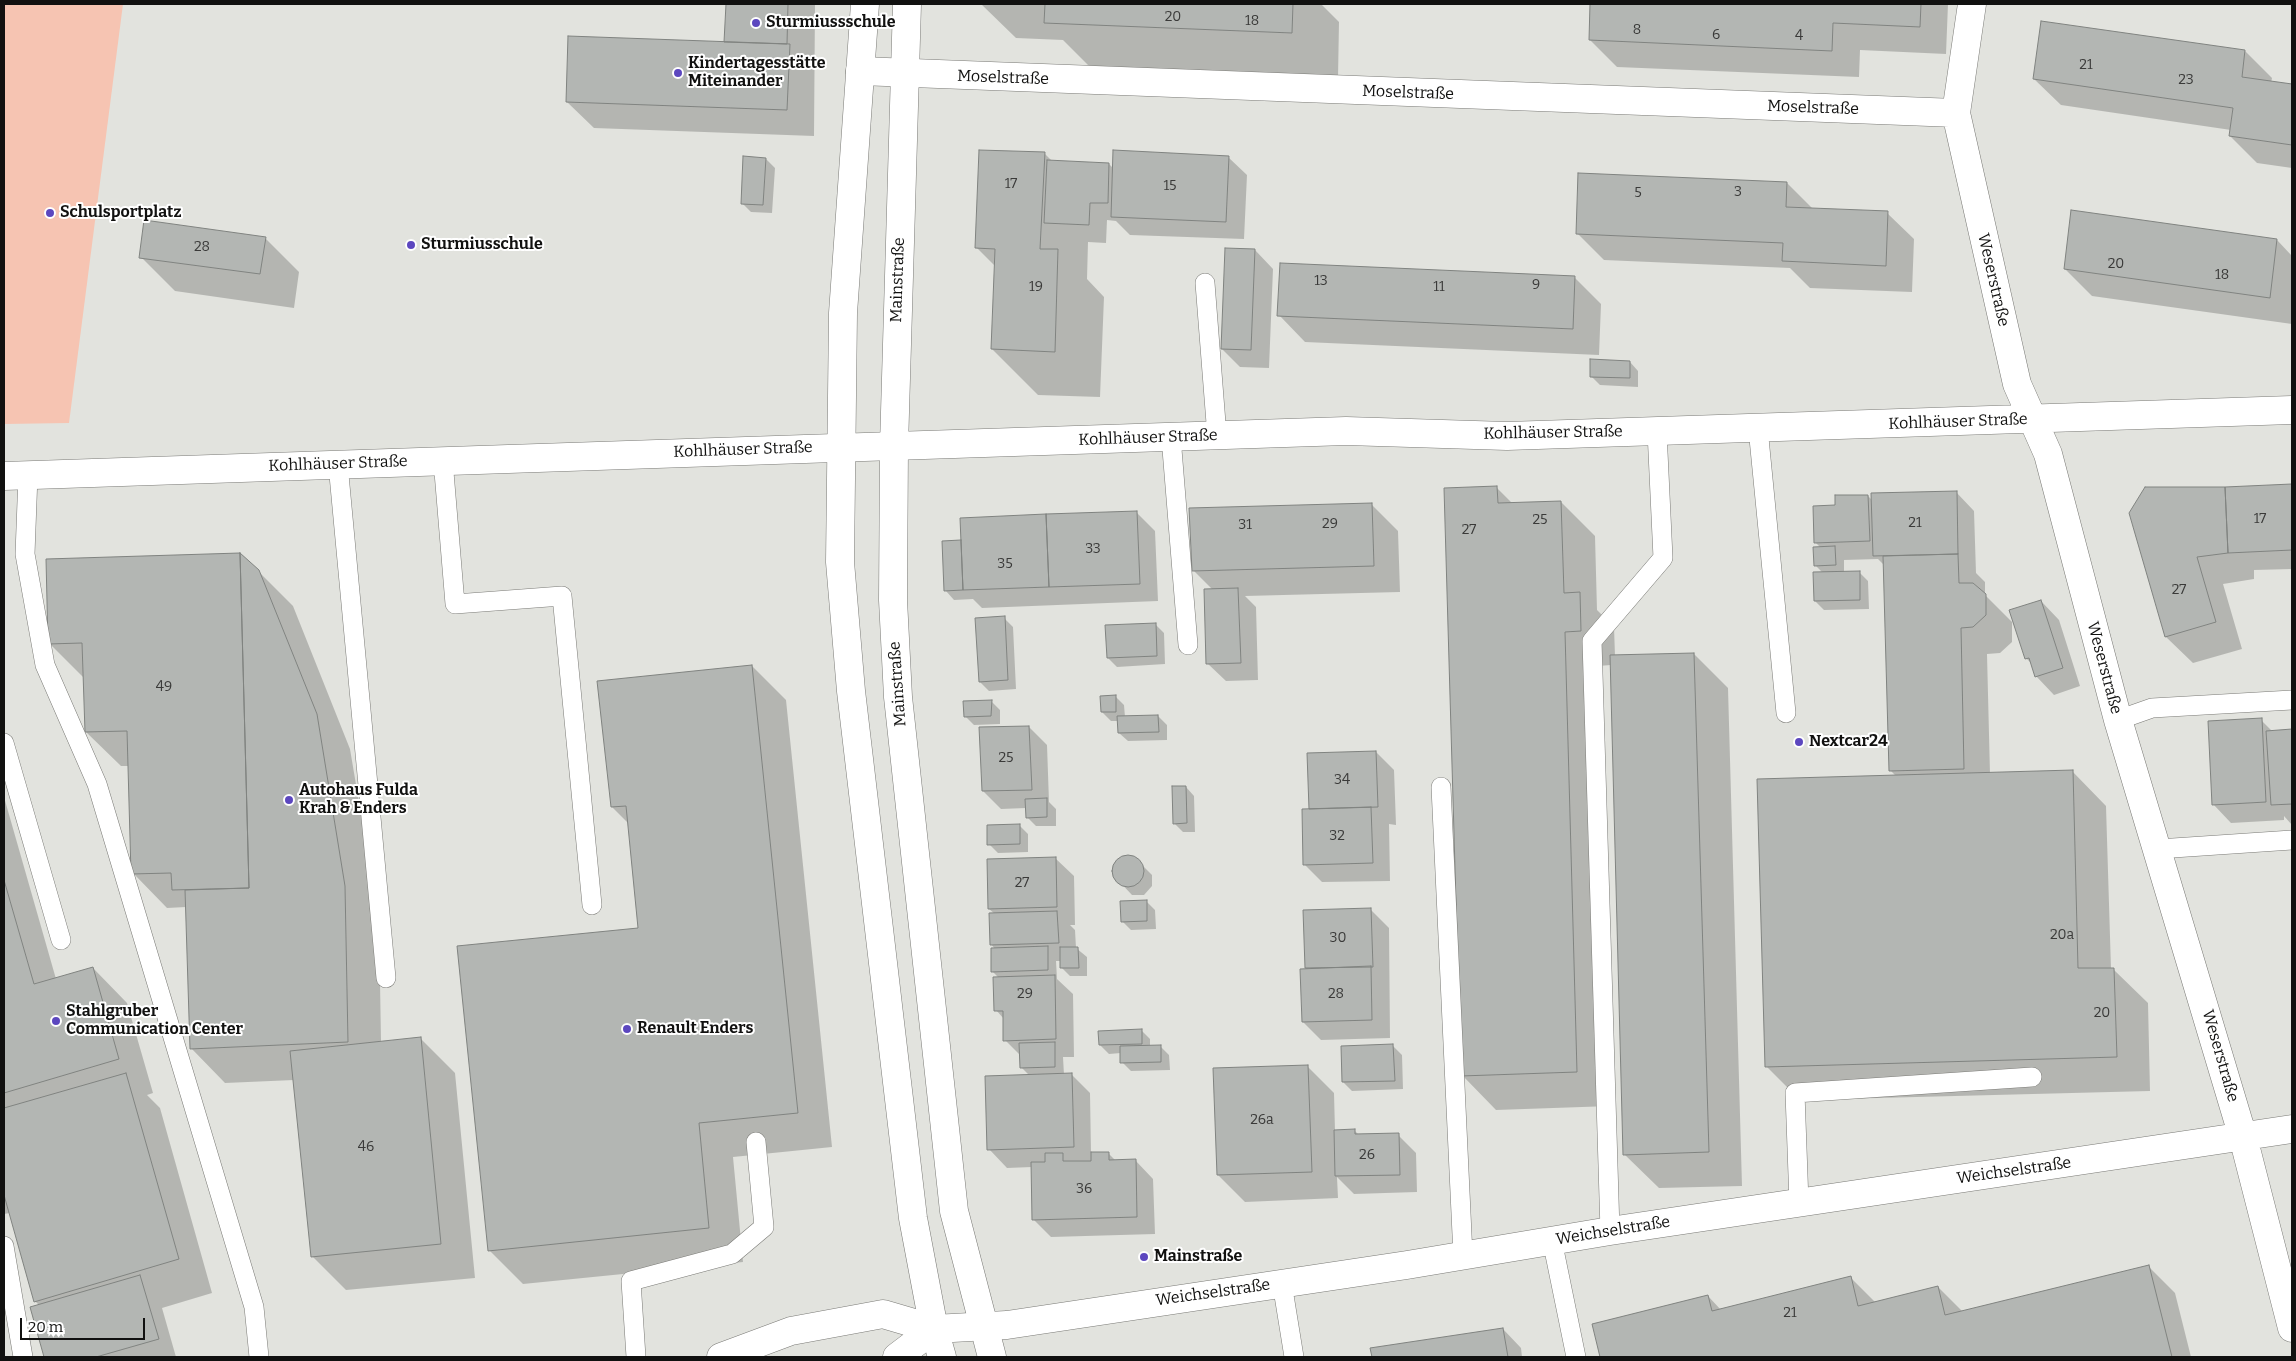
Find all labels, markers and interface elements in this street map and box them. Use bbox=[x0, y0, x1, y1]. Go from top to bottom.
house number: 20 bbox=[1165, 9, 1181, 25]
place label: Sturmiussschule bbox=[766, 13, 896, 33]
house number: 18 bbox=[1245, 13, 1259, 29]
marker: Sturmiussschule bbox=[750, 17, 762, 29]
house number: 8 bbox=[1633, 22, 1641, 38]
house number: 6 bbox=[1712, 27, 1720, 43]
house number: 4 bbox=[1795, 28, 1803, 44]
place label: Kindertagesstätte Miteinander bbox=[688, 54, 826, 92]
house number: 21 bbox=[2079, 57, 2093, 73]
marker: Kindertagesstätte Miteinander bbox=[672, 67, 684, 79]
street label: Moselstraße bbox=[957, 67, 1049, 89]
house number: 23 bbox=[2178, 72, 2194, 88]
street label: Moselstraße bbox=[1362, 82, 1454, 104]
street label: Moselstraße bbox=[1767, 97, 1859, 119]
house number: 17 bbox=[1005, 176, 1017, 192]
house number: 15 bbox=[1163, 178, 1177, 194]
house number: 3 bbox=[1734, 184, 1742, 200]
house number: 5 bbox=[1634, 185, 1642, 201]
place label: Schulsportplatz bbox=[60, 203, 181, 223]
marker: Schulsportplatz bbox=[44, 207, 56, 219]
street label: Weserstraße bbox=[1973, 232, 2013, 328]
place label: Sturmiusschule bbox=[421, 235, 543, 255]
street label: Mainstraße bbox=[887, 237, 909, 323]
house number: 28 bbox=[194, 239, 210, 255]
marker: Sturmiusschule bbox=[405, 239, 417, 251]
house number: 20 bbox=[2108, 256, 2124, 272]
house number: 18 bbox=[2215, 267, 2229, 283]
house number: 13 bbox=[1314, 273, 1328, 289]
house number: 9 bbox=[1532, 277, 1540, 293]
house number: 19 bbox=[1029, 279, 1043, 295]
house number: 11 bbox=[1433, 279, 1445, 295]
street label: Kohlhäuser Straße bbox=[1888, 410, 2028, 434]
street label: Kohlhäuser Straße bbox=[1483, 422, 1623, 444]
street label: Kohlhäuser Straße bbox=[1078, 426, 1218, 450]
street label: Kohlhäuser Straße bbox=[673, 438, 813, 462]
street label: Kohlhäuser Straße bbox=[268, 452, 408, 476]
house number: 17 bbox=[2254, 511, 2266, 527]
house number: 25 bbox=[1532, 512, 1548, 528]
house number: 21 bbox=[1908, 515, 1922, 531]
house number: 29 bbox=[1322, 516, 1338, 532]
house number: 31 bbox=[1238, 517, 1252, 533]
house number: 27 bbox=[1462, 522, 1476, 538]
house number: 33 bbox=[1085, 541, 1101, 557]
house number: 35 bbox=[997, 556, 1013, 572]
house number: 27 bbox=[2172, 582, 2186, 598]
street label: Weserstraße bbox=[2082, 620, 2126, 716]
street label: Mainstraße bbox=[885, 641, 911, 727]
house number: 49 bbox=[156, 679, 172, 695]
place label: Nextcar24 bbox=[1809, 732, 1888, 752]
marker: Nextcar24 bbox=[1793, 736, 1805, 748]
house number: 25 bbox=[998, 750, 1014, 766]
house number: 34 bbox=[1334, 772, 1350, 788]
place label: Autohaus Fulda Krah & Enders bbox=[299, 781, 418, 819]
marker: Autohaus Fulda Krah & Enders bbox=[283, 794, 295, 806]
house number: 32 bbox=[1329, 828, 1345, 844]
house number: 27 bbox=[1015, 875, 1029, 891]
house number: 20a bbox=[2050, 927, 2074, 943]
house number: 30 bbox=[1330, 930, 1346, 946]
house number: 29 bbox=[1017, 986, 1033, 1002]
house number: 28 bbox=[1328, 986, 1344, 1002]
place label: Stahlgruber Communication Center bbox=[66, 1002, 243, 1040]
house number: 20 bbox=[2094, 1005, 2110, 1021]
street label: Weserstraße bbox=[2198, 1008, 2242, 1104]
marker: Stahlgruber Communication Center bbox=[50, 1015, 62, 1027]
place label: Renault Enders bbox=[637, 1019, 753, 1039]
marker: Renault Enders bbox=[621, 1023, 633, 1035]
house number: 26a bbox=[1250, 1112, 1274, 1128]
house number: 46 bbox=[358, 1139, 374, 1155]
house number: 26 bbox=[1359, 1147, 1375, 1163]
street label: Weichselstraße bbox=[1956, 1153, 2072, 1189]
house number: 36 bbox=[1076, 1181, 1092, 1197]
street label: Weichselstraße bbox=[1555, 1212, 1671, 1250]
place label: Mainstraße bbox=[1154, 1247, 1242, 1267]
marker: Mainstraße bbox=[1138, 1251, 1150, 1263]
street label: Weichselstraße bbox=[1155, 1275, 1271, 1311]
house number: 21 bbox=[1783, 1305, 1797, 1321]
scale bar bbox=[22, 1308, 148, 1340]
text: 20 m bbox=[28, 1318, 63, 1336]

